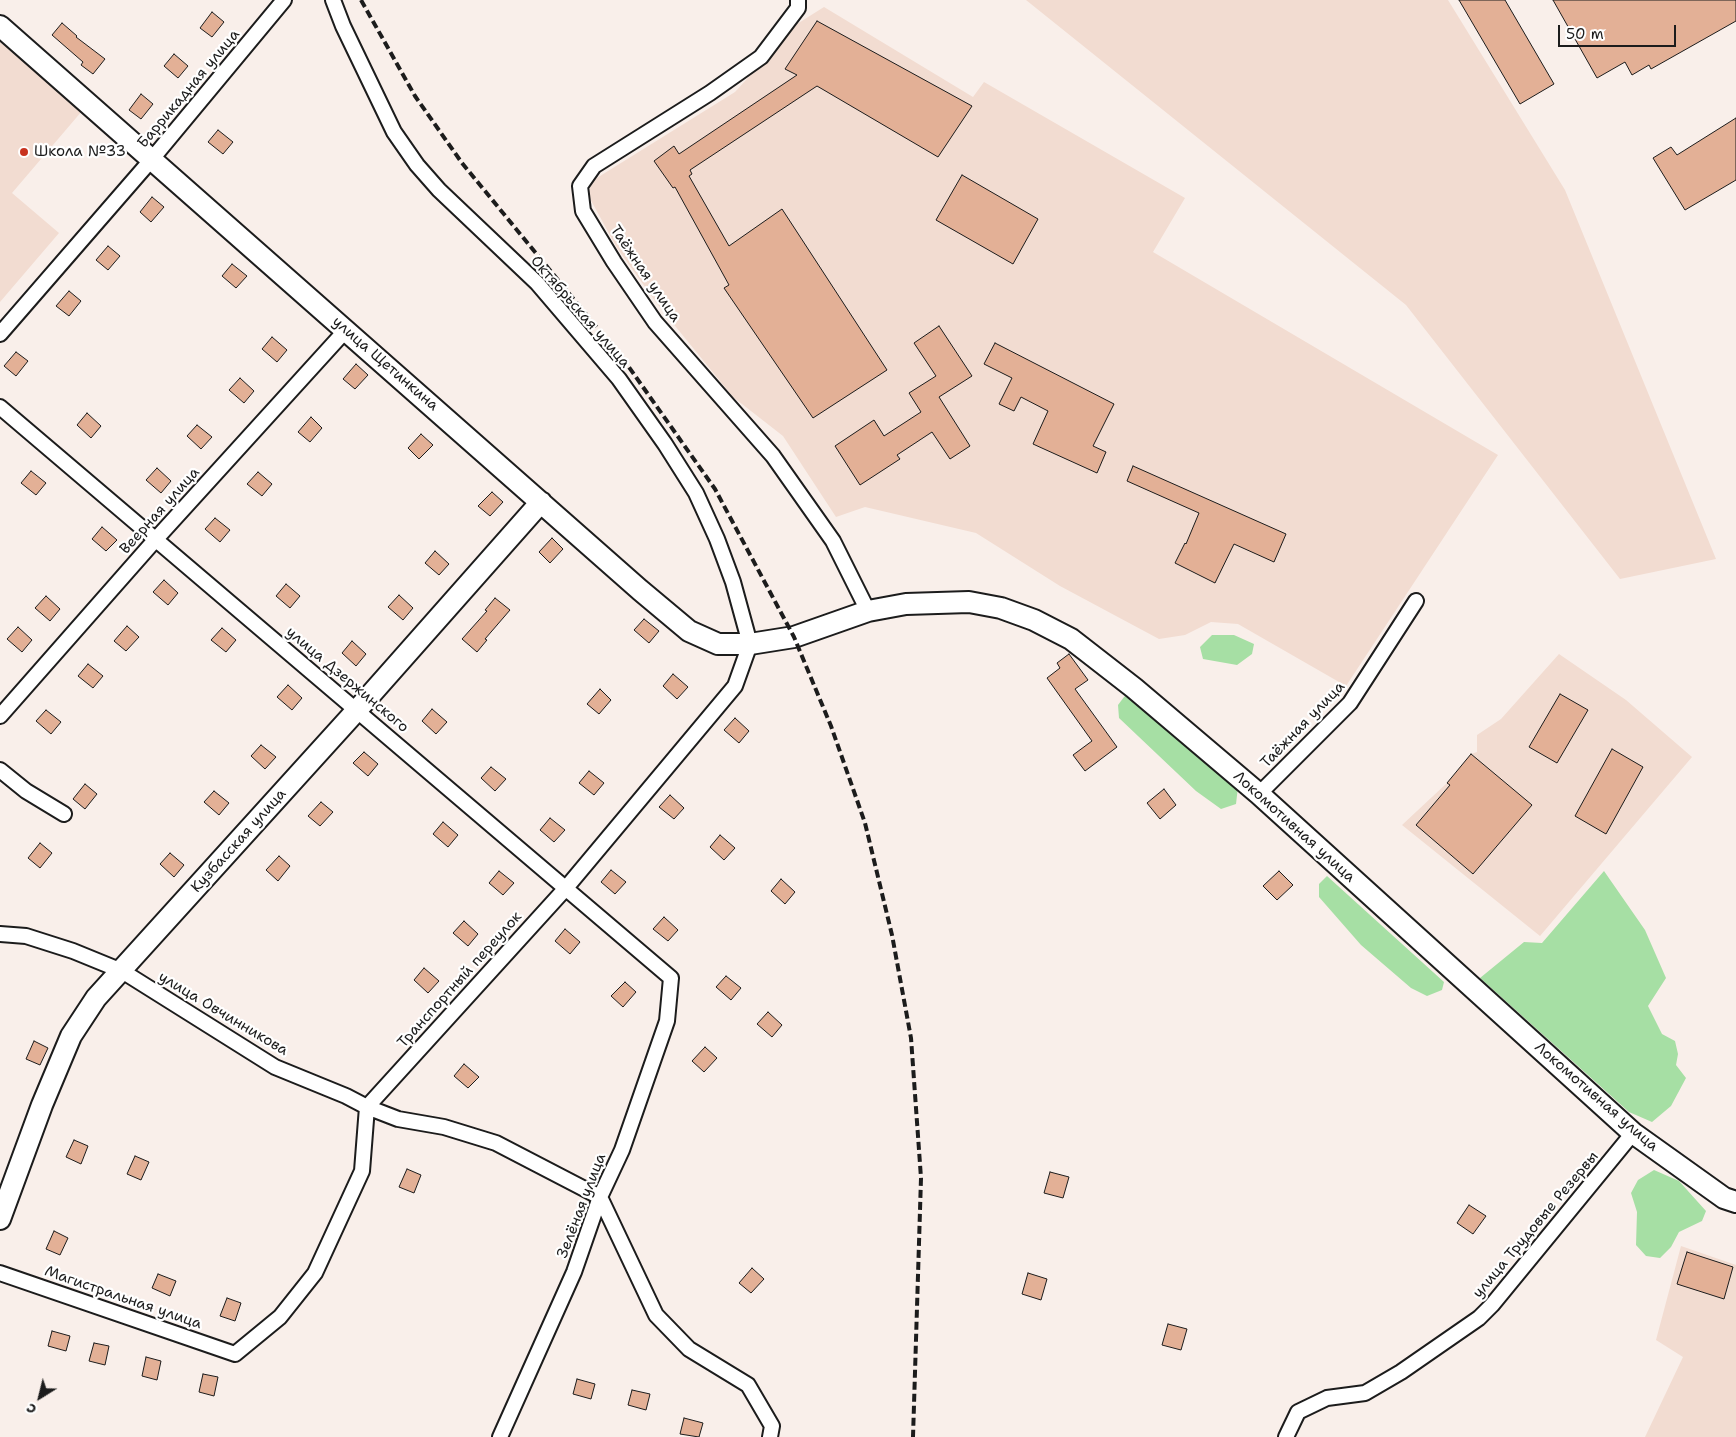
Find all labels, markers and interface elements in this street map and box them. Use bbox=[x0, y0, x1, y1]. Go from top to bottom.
scale bar bbox=[1561, 15, 1678, 47]
text: 50 m bbox=[1566, 24, 1604, 44]
street label: Баррикадная улица bbox=[134, 26, 244, 152]
place label: Школа №33 bbox=[34, 143, 126, 161]
marker: Школа №33 bbox=[18, 146, 30, 158]
street label: Таёжная улица bbox=[606, 222, 684, 326]
street label: Октябрьская улица bbox=[526, 252, 634, 372]
street label: улица Щетинкина bbox=[328, 313, 442, 415]
street label: Веерная улица bbox=[116, 464, 204, 558]
street label: улица Дзержинского bbox=[282, 623, 412, 737]
street label: Таёжная улица bbox=[1257, 678, 1349, 772]
street label: Локомотивная улица bbox=[1229, 768, 1359, 886]
street label: Кузбасская улица bbox=[188, 785, 290, 897]
street label: Транспортный переулок bbox=[394, 908, 526, 1052]
street label: улица Овчинникова bbox=[155, 968, 291, 1060]
street label: Локомотивная улица bbox=[1531, 1038, 1661, 1156]
street label: улица Трудовые Резервы bbox=[1469, 1148, 1603, 1302]
street label: Зелёная улица bbox=[554, 1151, 610, 1261]
street label: Магистральная улица bbox=[42, 1263, 204, 1333]
north arrow bbox=[15, 1372, 65, 1422]
text: С bbox=[22, 1399, 40, 1419]

